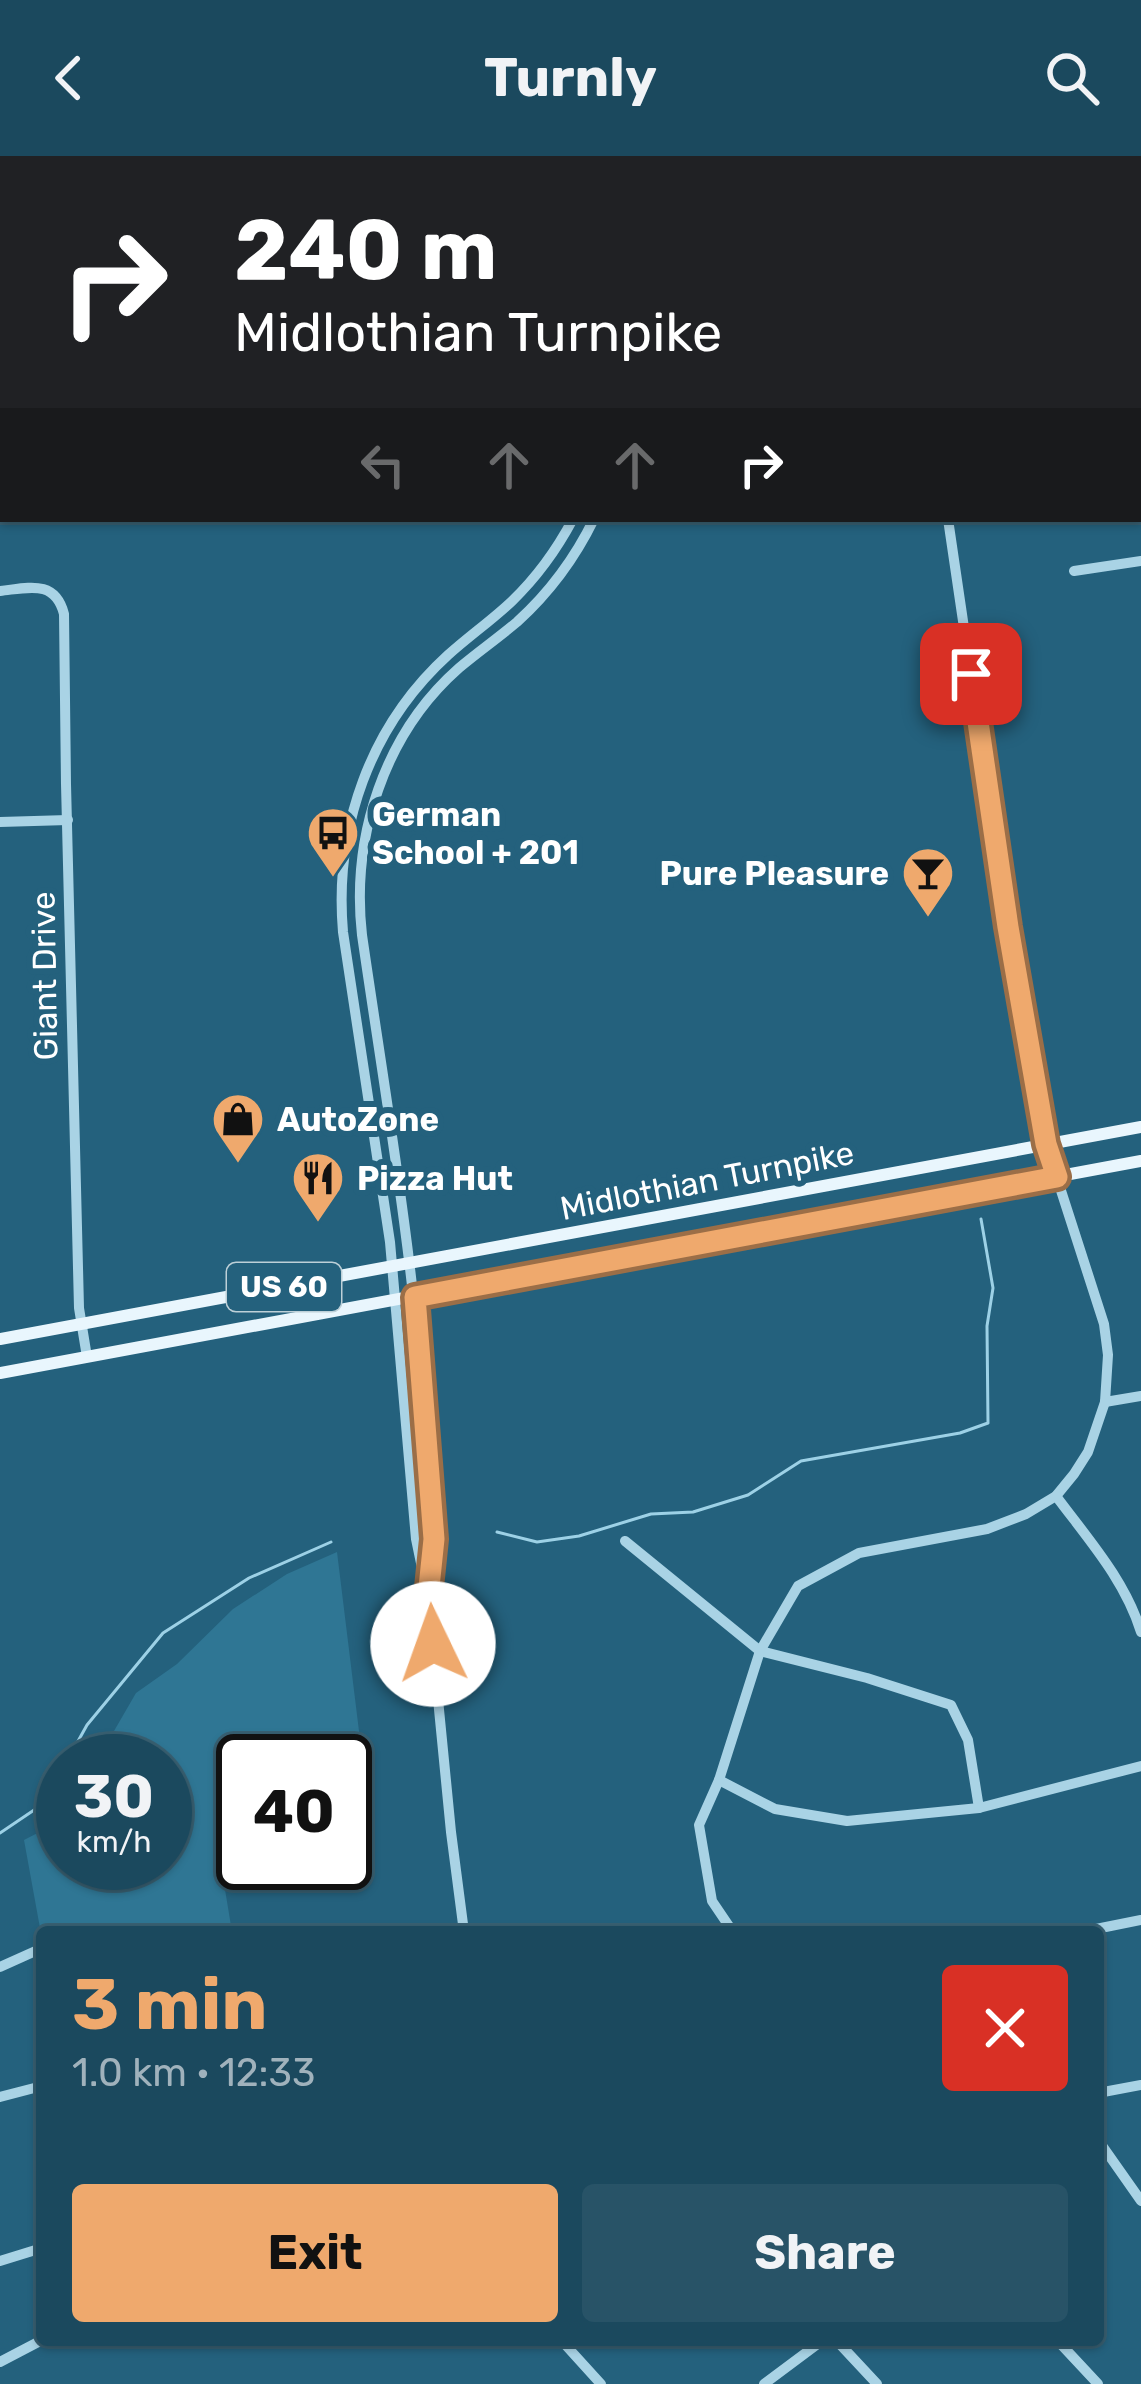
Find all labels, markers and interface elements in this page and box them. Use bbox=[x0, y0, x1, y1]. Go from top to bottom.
icon: back bbox=[36, 45, 102, 111]
icon: search bbox=[1039, 45, 1105, 111]
text: Turnly bbox=[484, 46, 657, 110]
text: 240 m bbox=[234, 200, 498, 300]
icon: right bbox=[36, 204, 192, 360]
text: Midlothian Turnpike bbox=[234, 301, 722, 365]
icon: left bbox=[350, 432, 416, 498]
icon: ahead bbox=[476, 432, 542, 498]
icon: ahead bbox=[602, 432, 668, 498]
icon: right bbox=[728, 432, 794, 498]
pin bbox=[920, 623, 1022, 725]
icon: arrive bbox=[938, 641, 1004, 707]
place label: German School + 201 bbox=[372, 795, 579, 872]
bus stop icon: German School + 201 bbox=[305, 805, 361, 879]
bar icon: Pure Pleasure bbox=[900, 845, 956, 919]
place label: Pure Pleasure bbox=[659, 854, 889, 893]
street label: Giant Drive bbox=[24, 891, 65, 1061]
shop icon: AutoZone bbox=[210, 1091, 266, 1165]
place label: AutoZone bbox=[277, 1100, 439, 1139]
street label: Midlothian Turnpike bbox=[557, 1133, 857, 1228]
restaurant icon: Pizza Hut bbox=[290, 1150, 346, 1224]
place label: Pizza Hut bbox=[357, 1159, 513, 1198]
road number: US 60 bbox=[227, 1263, 341, 1311]
position arrow bbox=[370, 1581, 496, 1707]
speed limit sign: 40 bbox=[216, 1734, 372, 1890]
text: 30 bbox=[74, 1761, 154, 1832]
text: km/h bbox=[77, 1824, 151, 1860]
text: 3 min bbox=[72, 1962, 268, 2047]
button: close bbox=[942, 1965, 1068, 2091]
text: 1.0 km · 12:33 bbox=[72, 2050, 315, 2096]
button: Exit bbox=[72, 2184, 558, 2322]
button: Share bbox=[582, 2184, 1068, 2322]

